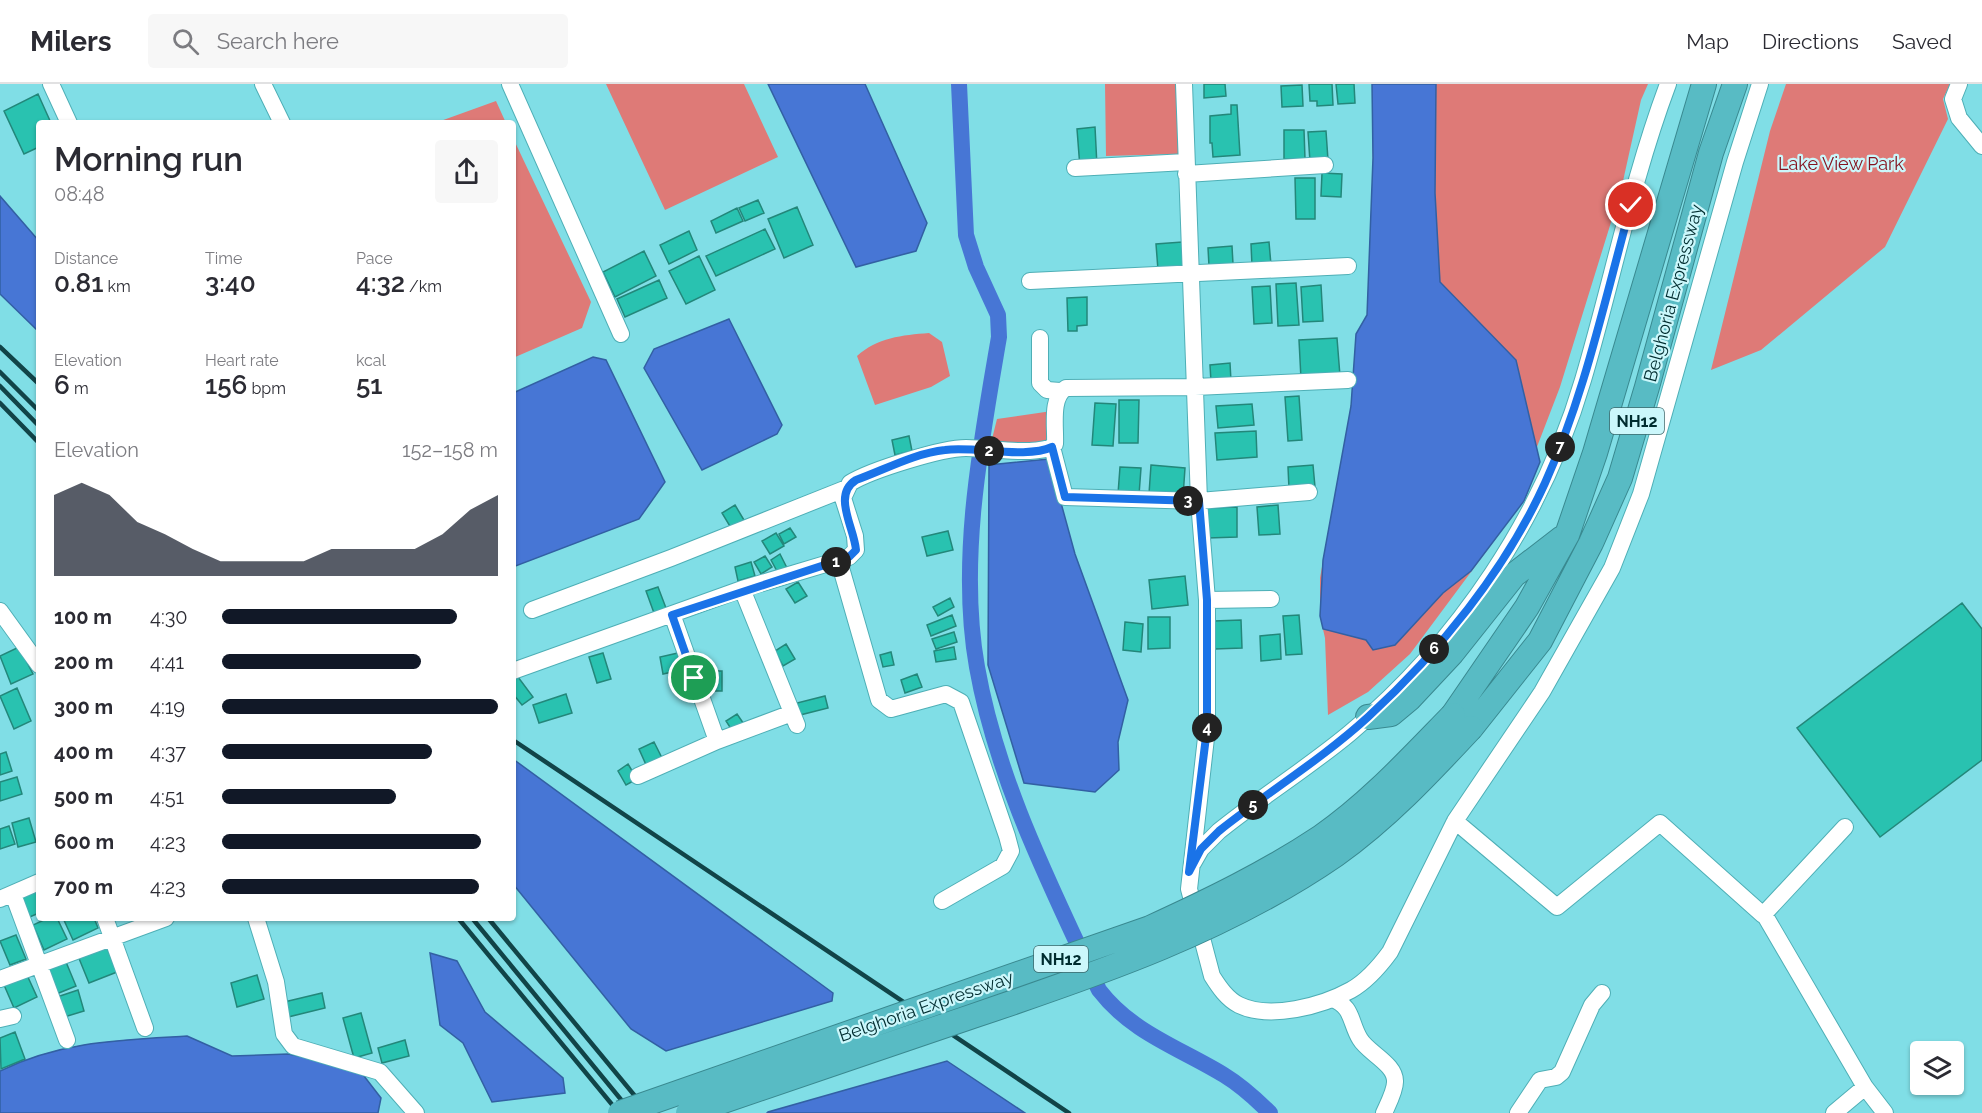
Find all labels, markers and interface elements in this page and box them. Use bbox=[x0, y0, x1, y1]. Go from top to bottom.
search box bbox=[148, 14, 568, 68]
text: Milers bbox=[30, 25, 112, 58]
icon: search bbox=[169, 25, 202, 58]
text: Search here bbox=[217, 28, 339, 54]
text: Map bbox=[1686, 29, 1729, 54]
text: Directions bbox=[1762, 29, 1859, 54]
text: Saved bbox=[1892, 29, 1952, 54]
text: Morning run bbox=[54, 140, 243, 179]
button: share bbox=[435, 140, 498, 203]
park label: Lake View Park bbox=[1778, 153, 1904, 174]
pin bbox=[1605, 179, 1656, 230]
text: 08:48 bbox=[54, 182, 105, 206]
icon: check bbox=[1614, 188, 1647, 221]
street label: Belghoria Expressway bbox=[1639, 202, 1707, 384]
text: Distance bbox=[54, 249, 118, 268]
text: Time bbox=[205, 249, 242, 268]
text: Pace bbox=[356, 249, 393, 268]
text: 0.81 bbox=[54, 268, 103, 298]
text: 3:40 bbox=[205, 268, 256, 298]
text: 4:32 bbox=[356, 268, 405, 298]
text: km bbox=[103, 277, 131, 296]
text: /km bbox=[405, 277, 442, 296]
text: Elevation bbox=[54, 351, 122, 370]
text: Heart rate bbox=[205, 351, 279, 370]
text: kcal bbox=[356, 351, 386, 370]
text: 6 bbox=[54, 370, 70, 400]
text: 156 bbox=[205, 370, 247, 400]
text: 51 bbox=[356, 370, 383, 400]
text: m bbox=[70, 379, 89, 398]
text: bpm bbox=[247, 379, 286, 398]
road number: NH12 bbox=[1610, 408, 1664, 434]
pin: 7 bbox=[1545, 432, 1575, 462]
pin: 2 bbox=[974, 436, 1004, 466]
text: 7 bbox=[1556, 437, 1564, 456]
text: Elevation bbox=[54, 438, 139, 462]
text: 152–158 m bbox=[402, 438, 498, 462]
text: 2 bbox=[984, 441, 994, 460]
pin: 3 bbox=[1173, 486, 1203, 516]
text: 3 bbox=[1184, 491, 1192, 510]
pin: 1 bbox=[821, 547, 851, 577]
text: 1 bbox=[832, 552, 840, 571]
text: 100 m bbox=[54, 605, 112, 629]
text: 4:30 bbox=[150, 605, 188, 629]
pin: 6 bbox=[1419, 634, 1449, 664]
text: 6 bbox=[1429, 639, 1439, 658]
text: 200 m bbox=[54, 650, 113, 674]
text: 4:41 bbox=[150, 650, 184, 674]
pin bbox=[668, 652, 719, 703]
icon: arrive bbox=[677, 661, 710, 694]
text: 300 m bbox=[54, 695, 113, 719]
text: 4:19 bbox=[150, 695, 185, 719]
pin: 4 bbox=[1192, 713, 1222, 743]
text: 4 bbox=[1202, 718, 1212, 737]
text: 400 m bbox=[54, 740, 113, 764]
text: 4:37 bbox=[150, 740, 186, 764]
text: 500 m bbox=[54, 785, 113, 809]
text: 4:51 bbox=[150, 785, 184, 809]
pin: 5 bbox=[1238, 790, 1268, 820]
text: 5 bbox=[1249, 795, 1257, 814]
text: 600 m bbox=[54, 830, 114, 854]
text: 4:23 bbox=[150, 830, 186, 854]
text: 700 m bbox=[54, 875, 113, 899]
text: 4:23 bbox=[150, 875, 186, 899]
road number: NH12 bbox=[1034, 946, 1088, 972]
street label: Belghoria Expressway bbox=[836, 966, 1016, 1046]
map controls bbox=[1910, 1041, 1964, 1095]
button: layers bbox=[1910, 1041, 1964, 1095]

